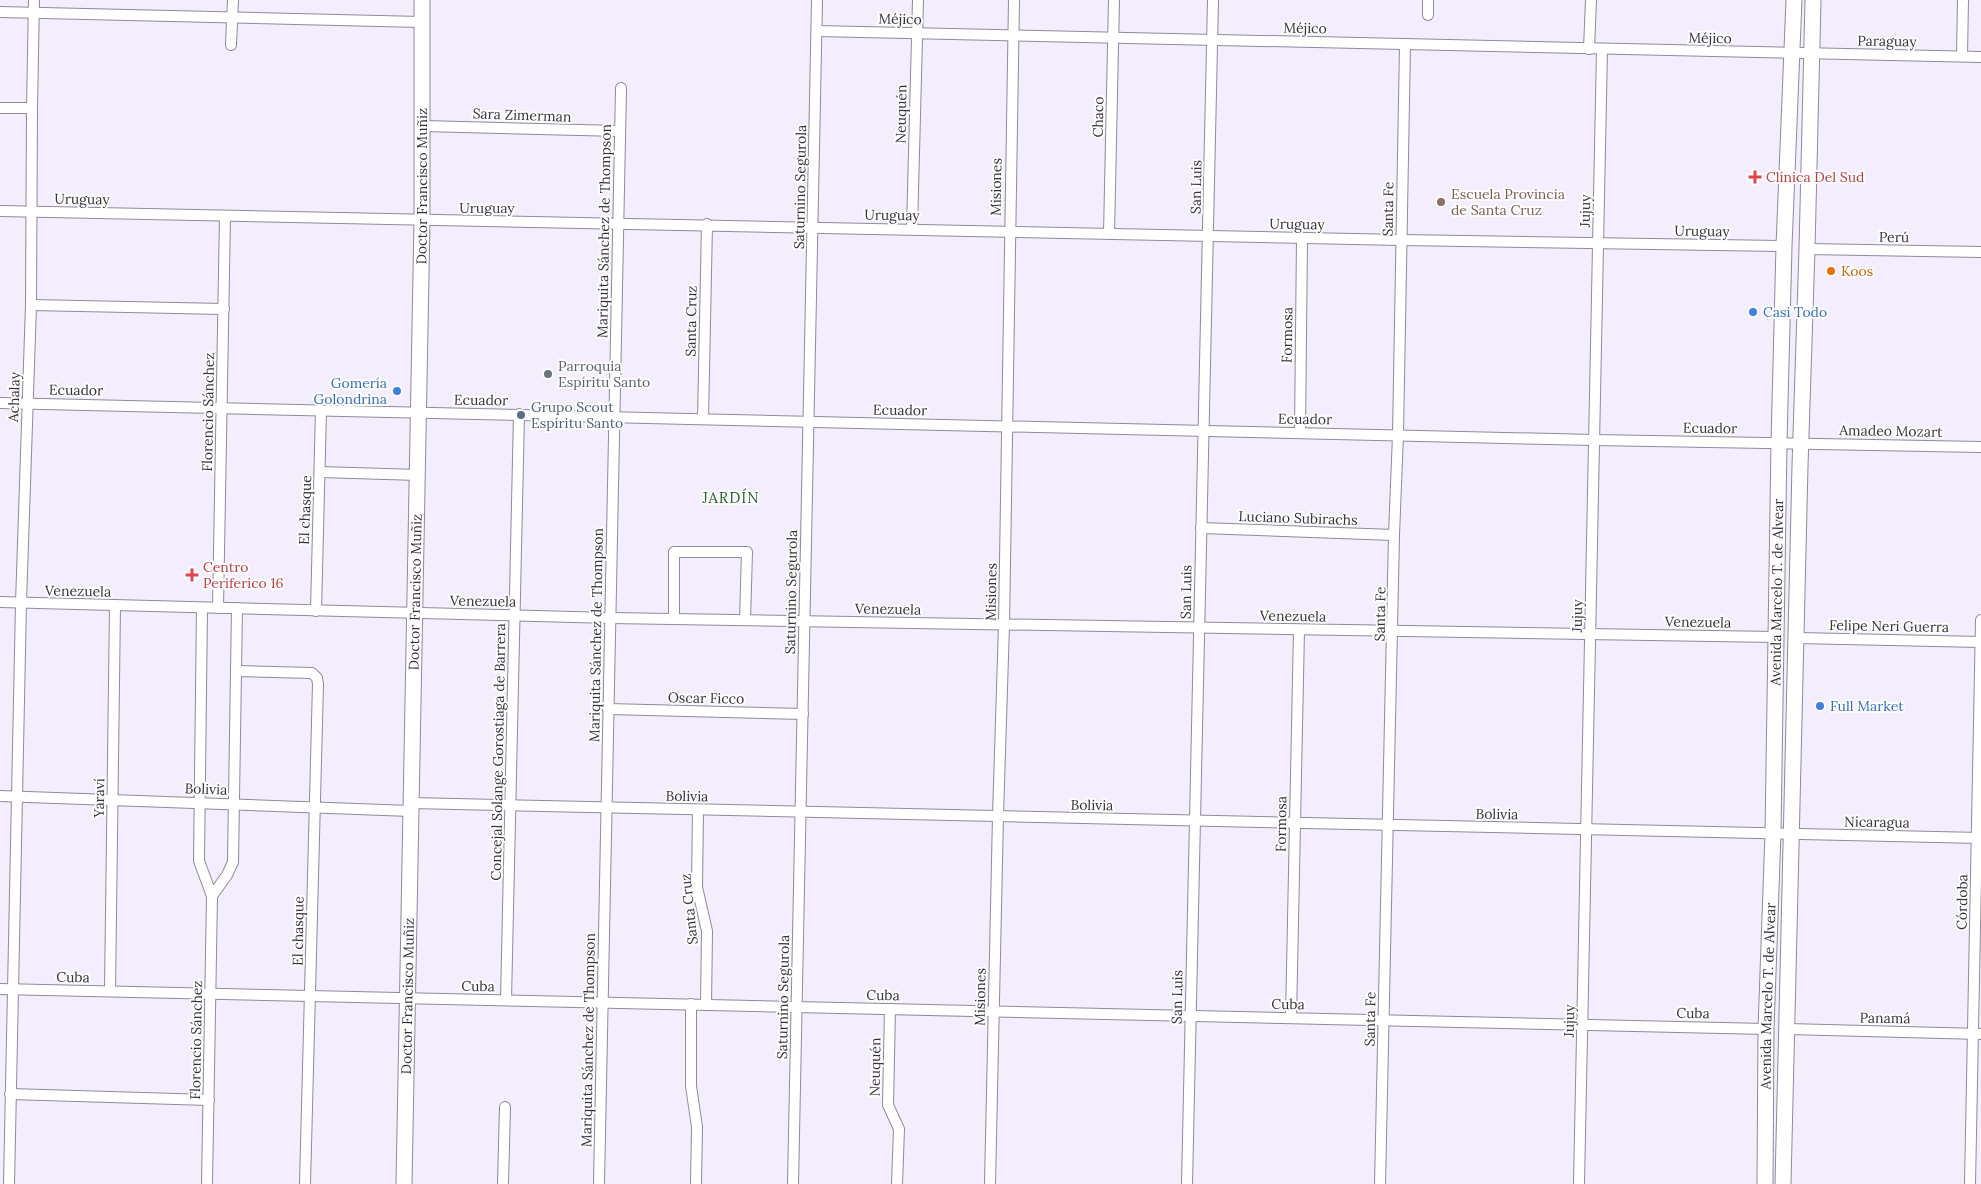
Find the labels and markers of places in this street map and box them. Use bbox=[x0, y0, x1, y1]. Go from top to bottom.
place label: Clínica Del Sud bbox=[1766, 168, 1864, 186]
marker: Clínica Del Sud bbox=[1748, 170, 1762, 184]
place label: Escuela Provincia de Santa Cruz bbox=[1451, 185, 1565, 219]
marker: Escuela Provincia de Santa Cruz bbox=[1435, 196, 1447, 208]
place label: Koos bbox=[1841, 262, 1873, 280]
marker: Koos bbox=[1825, 265, 1837, 277]
place label: Casi Todo bbox=[1763, 303, 1827, 321]
marker: Casi Todo bbox=[1747, 306, 1759, 318]
place label: Parroquia Espíritu Santo bbox=[558, 357, 650, 391]
marker: Parroquia Espíritu Santo bbox=[542, 368, 554, 380]
place label: Gomería Golondrina bbox=[314, 374, 387, 408]
marker: Gomería Golondrina bbox=[391, 385, 403, 397]
place label: Grupo Scout Espíritu Santo bbox=[531, 398, 623, 432]
marker: Grupo Scout Espíritu Santo bbox=[515, 409, 527, 421]
place label: Centro Periferico 16 bbox=[203, 558, 284, 592]
marker: Centro Periferico 16 bbox=[185, 568, 199, 582]
place label: Full Market bbox=[1830, 697, 1904, 715]
marker: Full Market bbox=[1814, 700, 1826, 712]

